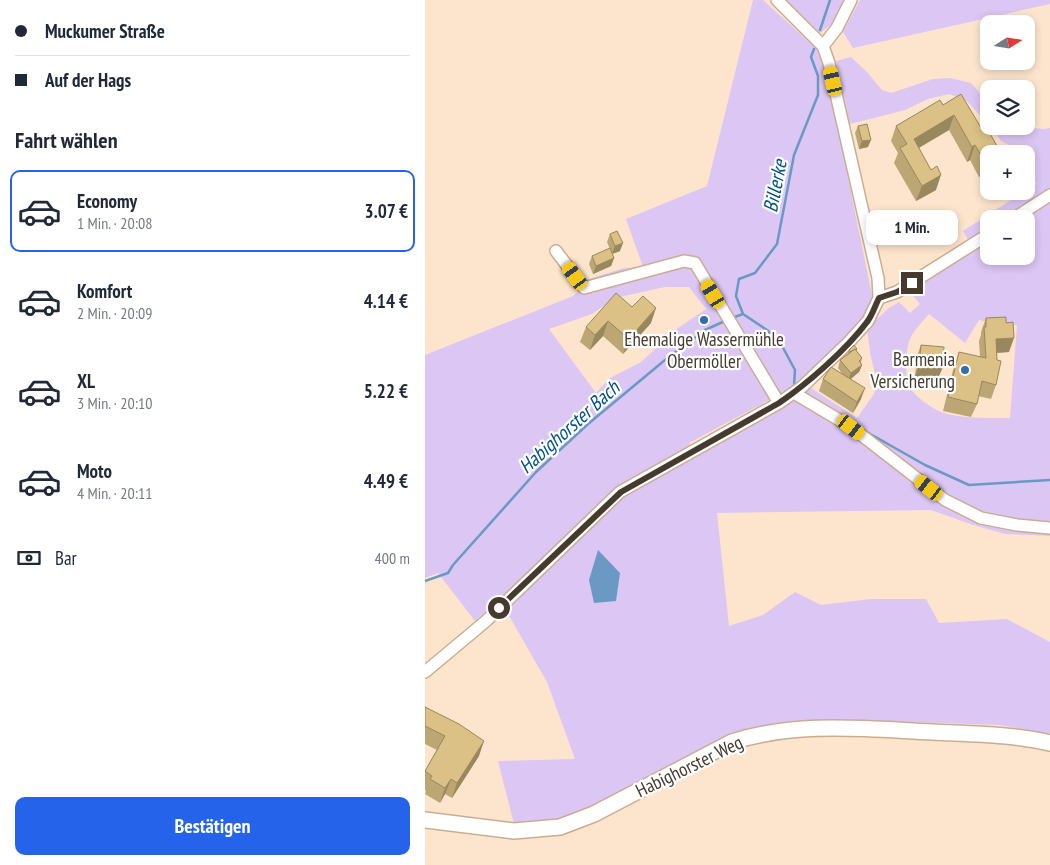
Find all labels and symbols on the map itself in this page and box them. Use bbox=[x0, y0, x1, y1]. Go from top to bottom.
north arrow bbox=[980, 15, 1035, 70]
car bbox=[822, 65, 843, 97]
water label: Billerke bbox=[757, 156, 793, 214]
callout: 1 Min. bbox=[866, 210, 958, 246]
car bbox=[560, 259, 589, 293]
route end bbox=[901, 272, 923, 294]
car bbox=[698, 277, 727, 311]
marker: Ehemalige Wassermühle Obermöller bbox=[698, 314, 710, 326]
place label: Ehemalige Wassermühle Obermöller bbox=[624, 327, 784, 373]
place label: Barmenia Versicherung bbox=[870, 347, 955, 393]
marker: Barmenia Versicherung bbox=[959, 364, 971, 376]
water label: Habighorster Bach bbox=[513, 374, 626, 479]
car bbox=[834, 412, 867, 442]
car bbox=[912, 473, 945, 503]
route start bbox=[488, 597, 510, 619]
street label: Habighorster Weg bbox=[631, 730, 747, 802]

